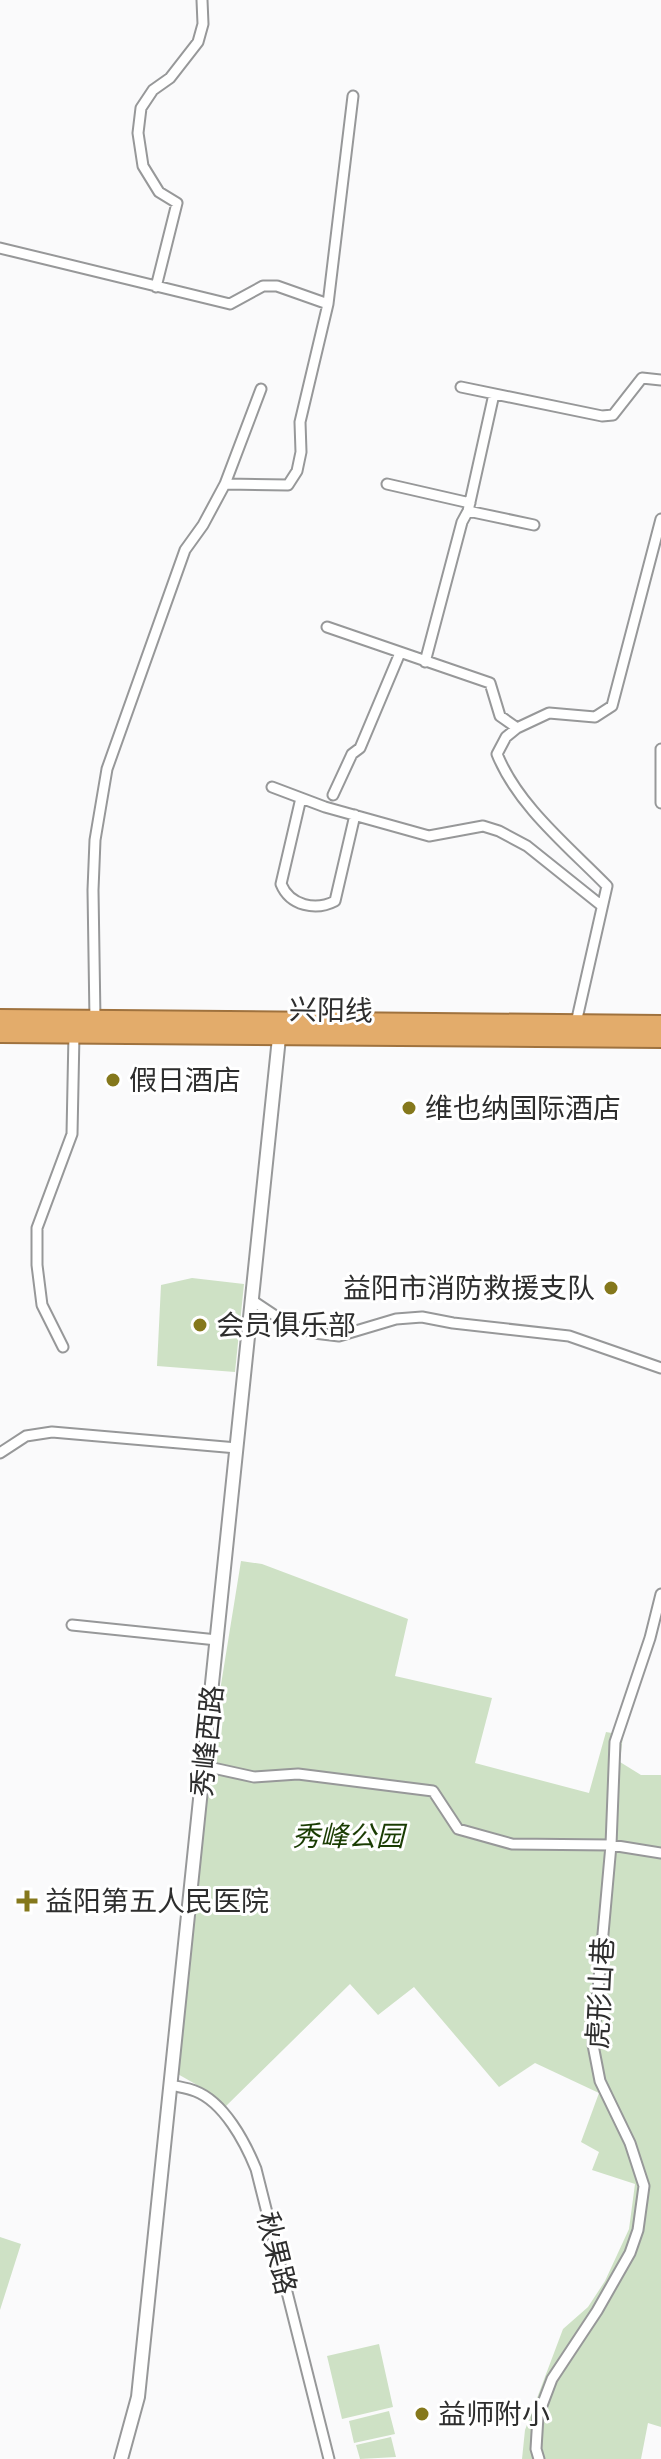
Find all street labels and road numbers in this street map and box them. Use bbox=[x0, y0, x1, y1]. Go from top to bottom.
street label: 兴阳线 bbox=[289, 989, 373, 1028]
street label: 秀峰西路 bbox=[181, 1683, 230, 1798]
street label: 虎形山巷 bbox=[577, 1936, 620, 2050]
street label: 秋果路 bbox=[250, 2207, 307, 2298]

